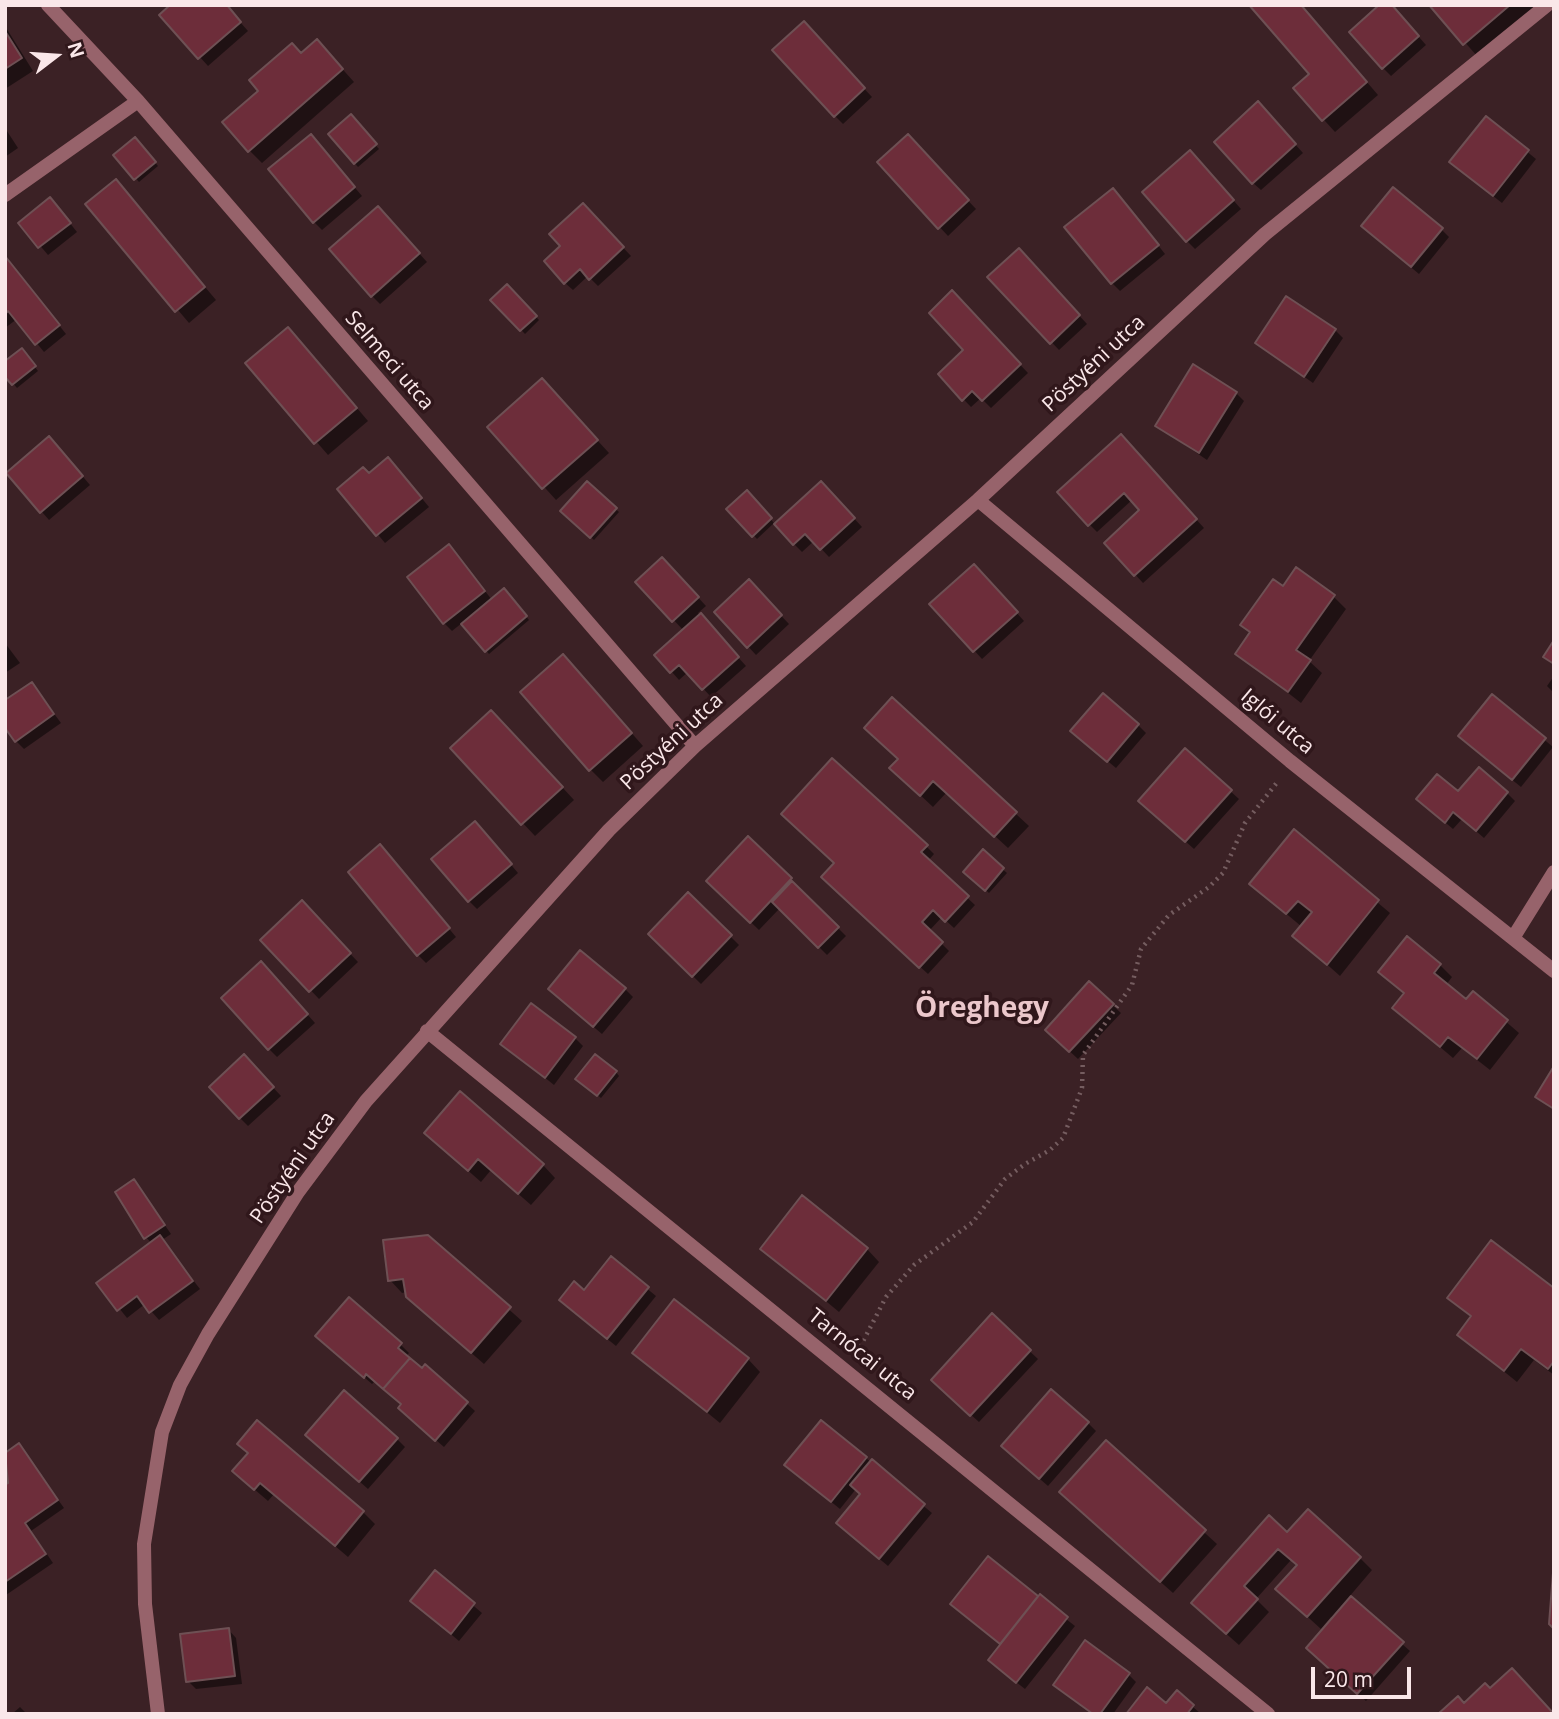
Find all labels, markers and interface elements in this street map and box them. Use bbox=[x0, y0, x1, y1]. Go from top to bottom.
north arrow bbox=[21, 21, 91, 91]
text: N bbox=[61, 39, 91, 61]
street label: Selmeci utca bbox=[339, 306, 439, 416]
street label: Pöstyéni utca bbox=[1038, 310, 1150, 418]
street label: Iglói utca bbox=[1235, 684, 1319, 760]
street label: Pöstyéni utca bbox=[616, 688, 728, 796]
district label: Öreghegy bbox=[915, 992, 1049, 1026]
street label: Pöstyéni utca bbox=[245, 1107, 341, 1229]
street label: Tarnócai utca bbox=[803, 1304, 921, 1406]
scale bar bbox=[1314, 1652, 1414, 1696]
text: 20 m bbox=[1324, 1665, 1373, 1693]

